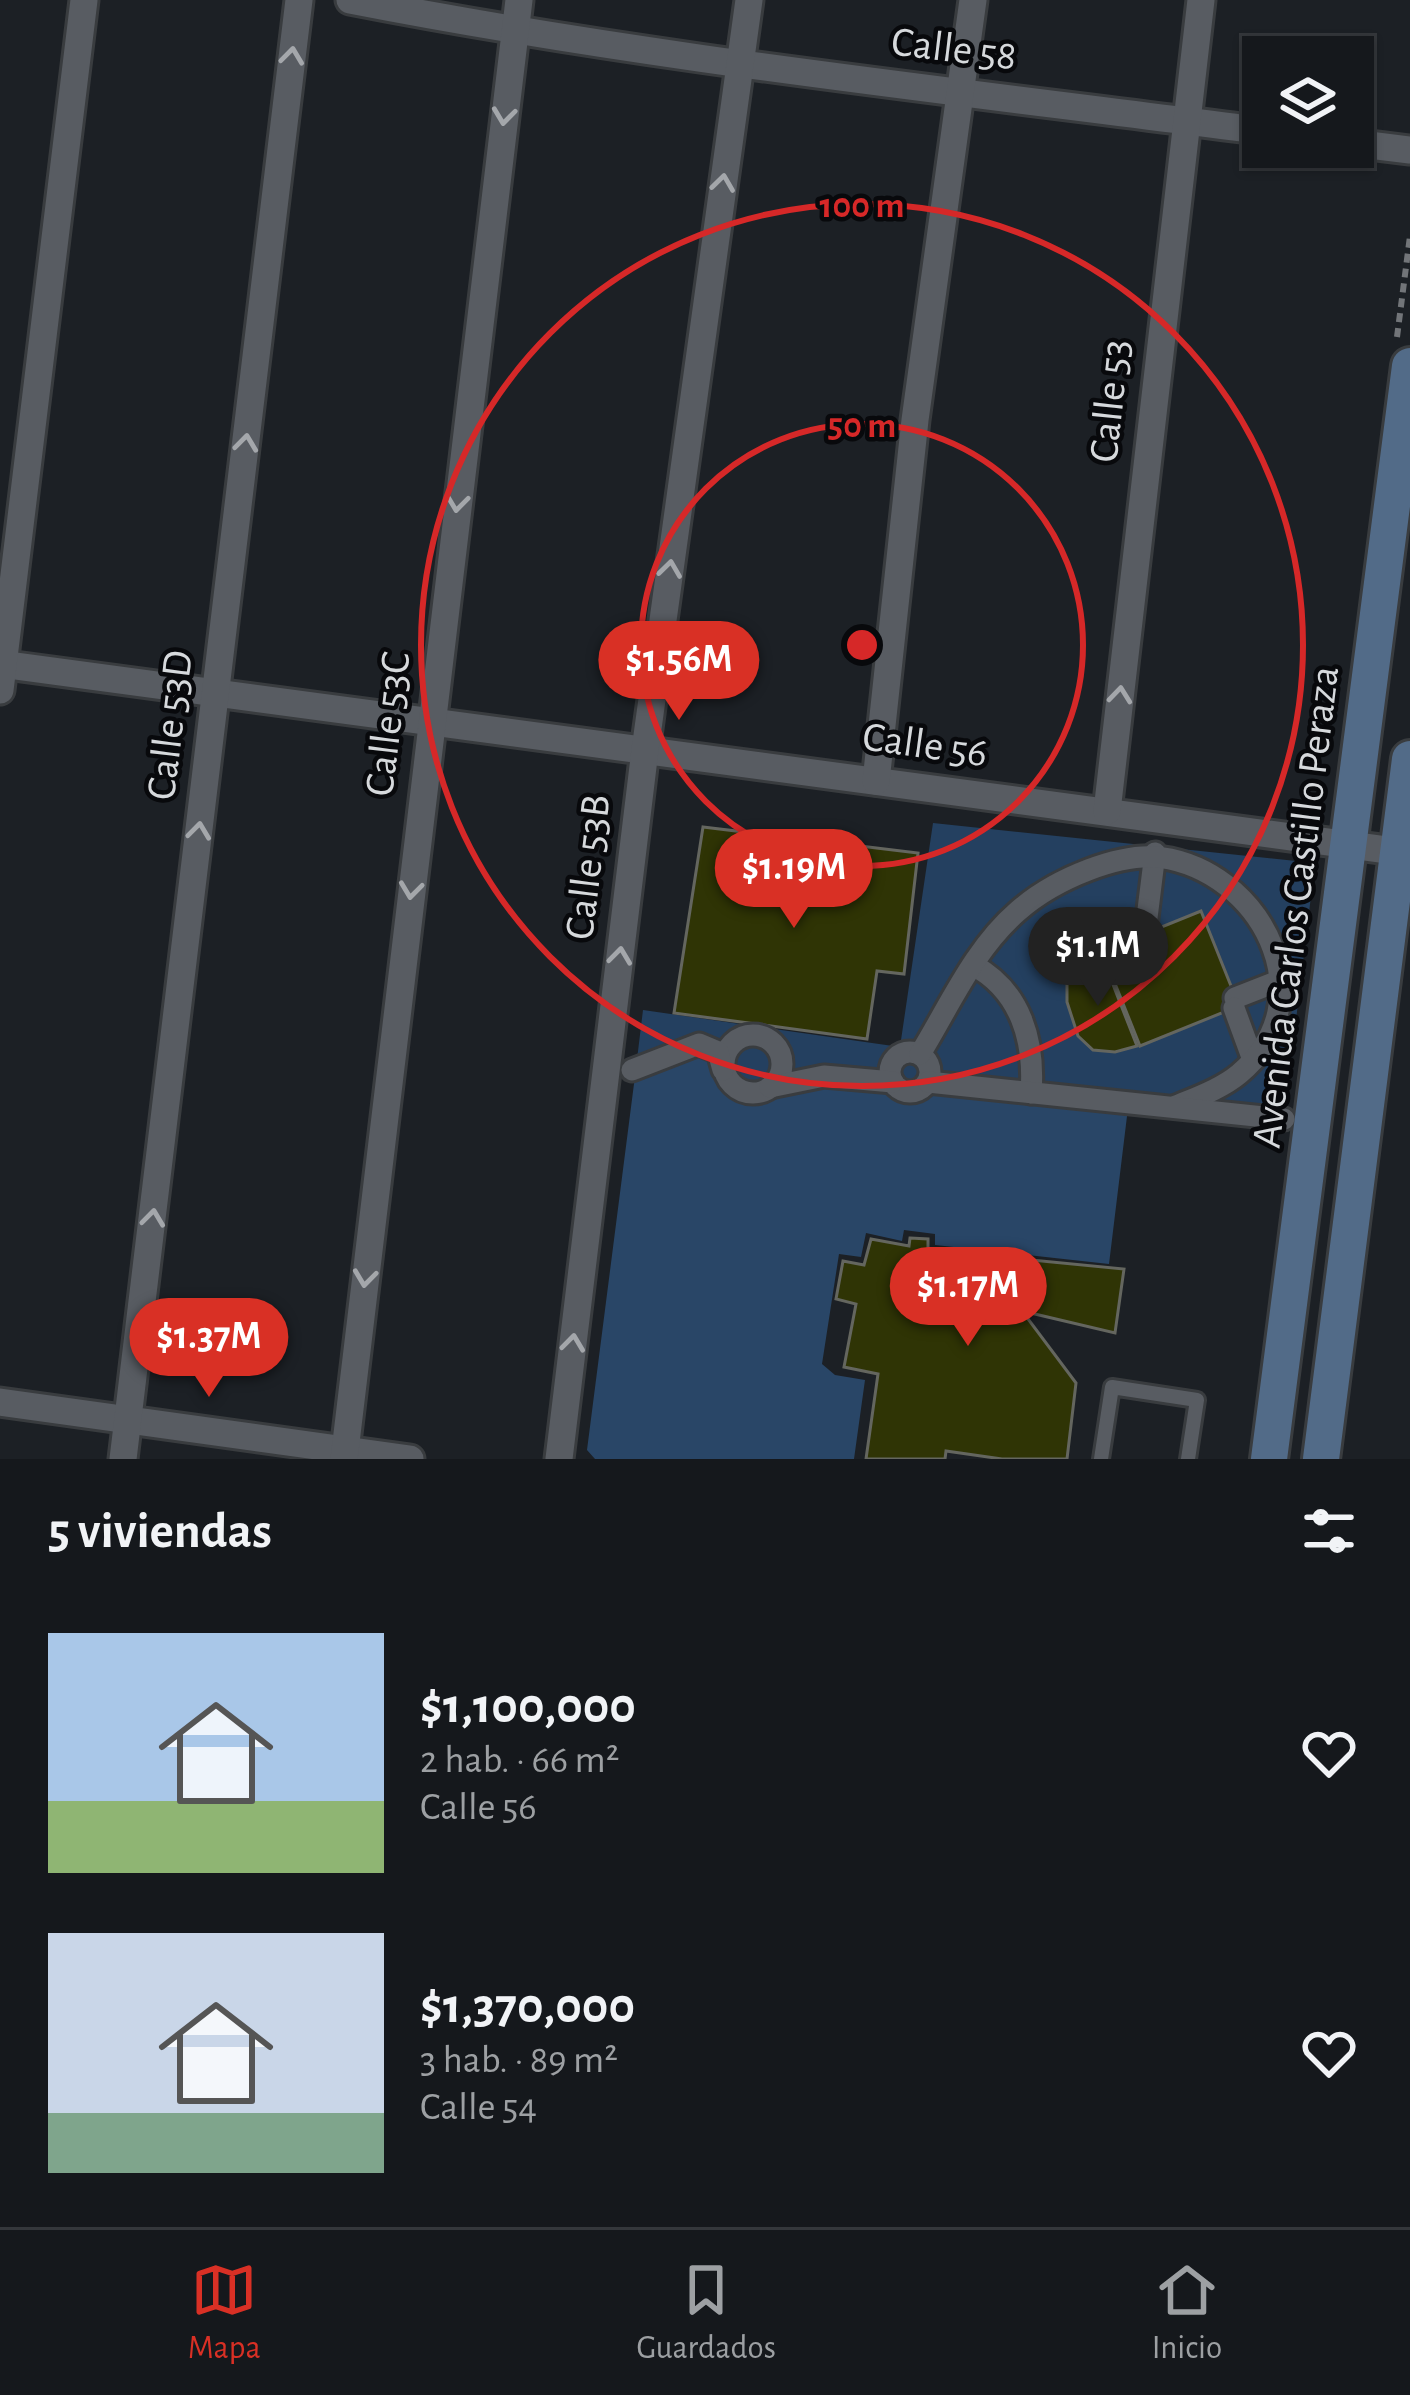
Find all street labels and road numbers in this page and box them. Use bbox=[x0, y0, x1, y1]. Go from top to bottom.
street label: Calle 58 bbox=[889, 20, 1019, 78]
street label: Calle 53 bbox=[1083, 338, 1137, 464]
street label: Calle 53D bbox=[140, 648, 200, 802]
street label: Calle 53C bbox=[358, 649, 418, 799]
street label: Avenida Carlos Castillo Peraza bbox=[1246, 664, 1346, 1150]
street label: Calle 56 bbox=[860, 715, 990, 775]
street label: Calle 53B bbox=[558, 792, 618, 942]

